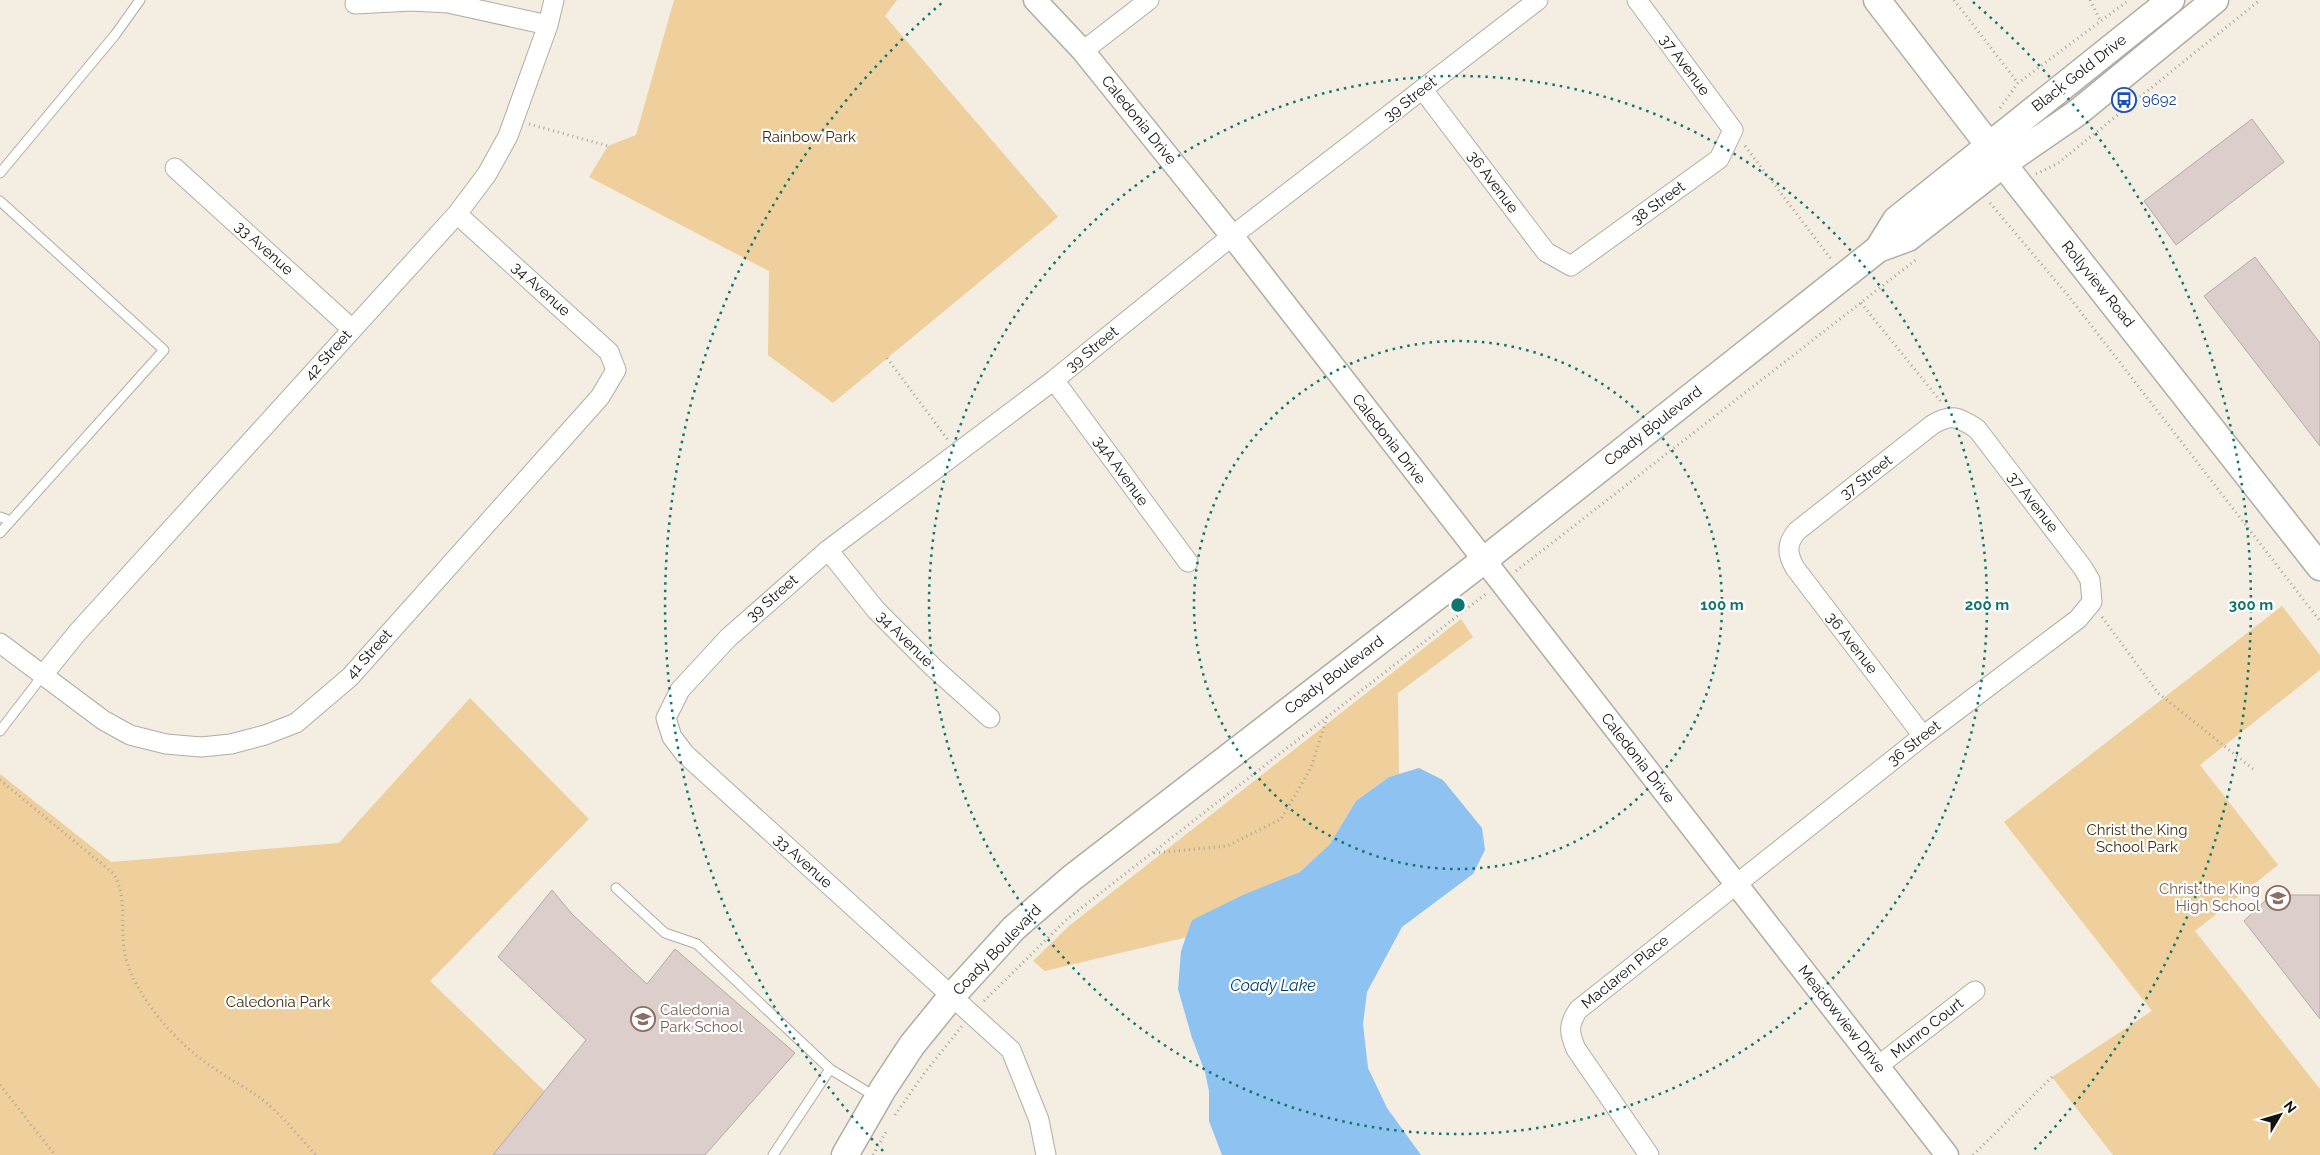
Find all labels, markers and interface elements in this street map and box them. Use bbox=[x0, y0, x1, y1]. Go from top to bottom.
street label: Black Gold Drive bbox=[2028, 30, 2130, 115]
street label: 37 Avenue bbox=[1656, 31, 1714, 99]
street label: Caledonia Drive bbox=[1098, 72, 1181, 168]
street label: 39 Street bbox=[1380, 73, 1440, 125]
bus stop icon: 9692 bbox=[2111, 87, 2137, 113]
place label: 9692 bbox=[2142, 91, 2177, 109]
park label: Rainbow Park bbox=[762, 128, 856, 146]
street label: 36 Avenue bbox=[1464, 147, 1522, 217]
street label: 38 Street bbox=[1627, 177, 1689, 229]
street label: 33 Avenue bbox=[231, 217, 297, 279]
street label: Rollyview Road bbox=[2058, 237, 2138, 331]
street label: 34 Avenue bbox=[508, 258, 574, 320]
street label: 39 Street bbox=[1062, 322, 1122, 376]
street label: 42 Street bbox=[301, 326, 355, 384]
street label: Coady Boulevard bbox=[1601, 382, 1705, 470]
street label: Caledonia Drive bbox=[1348, 390, 1430, 488]
street label: 34A Avenue bbox=[1090, 433, 1152, 510]
street label: 37 Street bbox=[1836, 451, 1896, 503]
street label: 37 Avenue bbox=[2004, 468, 2062, 536]
street label: 39 Street bbox=[743, 571, 801, 625]
centre of rings bbox=[1449, 596, 1467, 614]
text: 100 m bbox=[1700, 596, 1744, 614]
text: 200 m bbox=[1965, 596, 2009, 614]
text: 300 m bbox=[2229, 596, 2273, 614]
street label: 34 Avenue bbox=[873, 607, 937, 671]
street label: 36 Avenue bbox=[1822, 609, 1882, 677]
street label: 41 Street bbox=[342, 626, 396, 682]
street label: Coady Boulevard bbox=[1281, 632, 1387, 718]
street label: Caledonia Drive bbox=[1597, 709, 1679, 807]
street label: 36 Street bbox=[1884, 717, 1944, 769]
park label: Christ the King School Park bbox=[2087, 821, 2188, 856]
street label: 33 Avenue bbox=[770, 830, 836, 892]
place label: Christ the King High School bbox=[2159, 880, 2261, 915]
school or university icon: Christ the King High School bbox=[2265, 885, 2291, 911]
street label: Coady Boulevard bbox=[949, 901, 1045, 999]
street label: Maclaren Place bbox=[1578, 931, 1672, 1013]
street label: Meadowview Drive bbox=[1794, 962, 1890, 1076]
water label: Coady Lake bbox=[1230, 976, 1316, 995]
park label: Caledonia Park bbox=[226, 993, 330, 1011]
street label: Munro Court bbox=[1887, 994, 1967, 1062]
place label: Caledonia Park School bbox=[660, 1001, 743, 1036]
school or university icon: Caledonia Park School bbox=[630, 1006, 656, 1032]
north arrow bbox=[2255, 1090, 2305, 1140]
text: N bbox=[2281, 1098, 2300, 1116]

